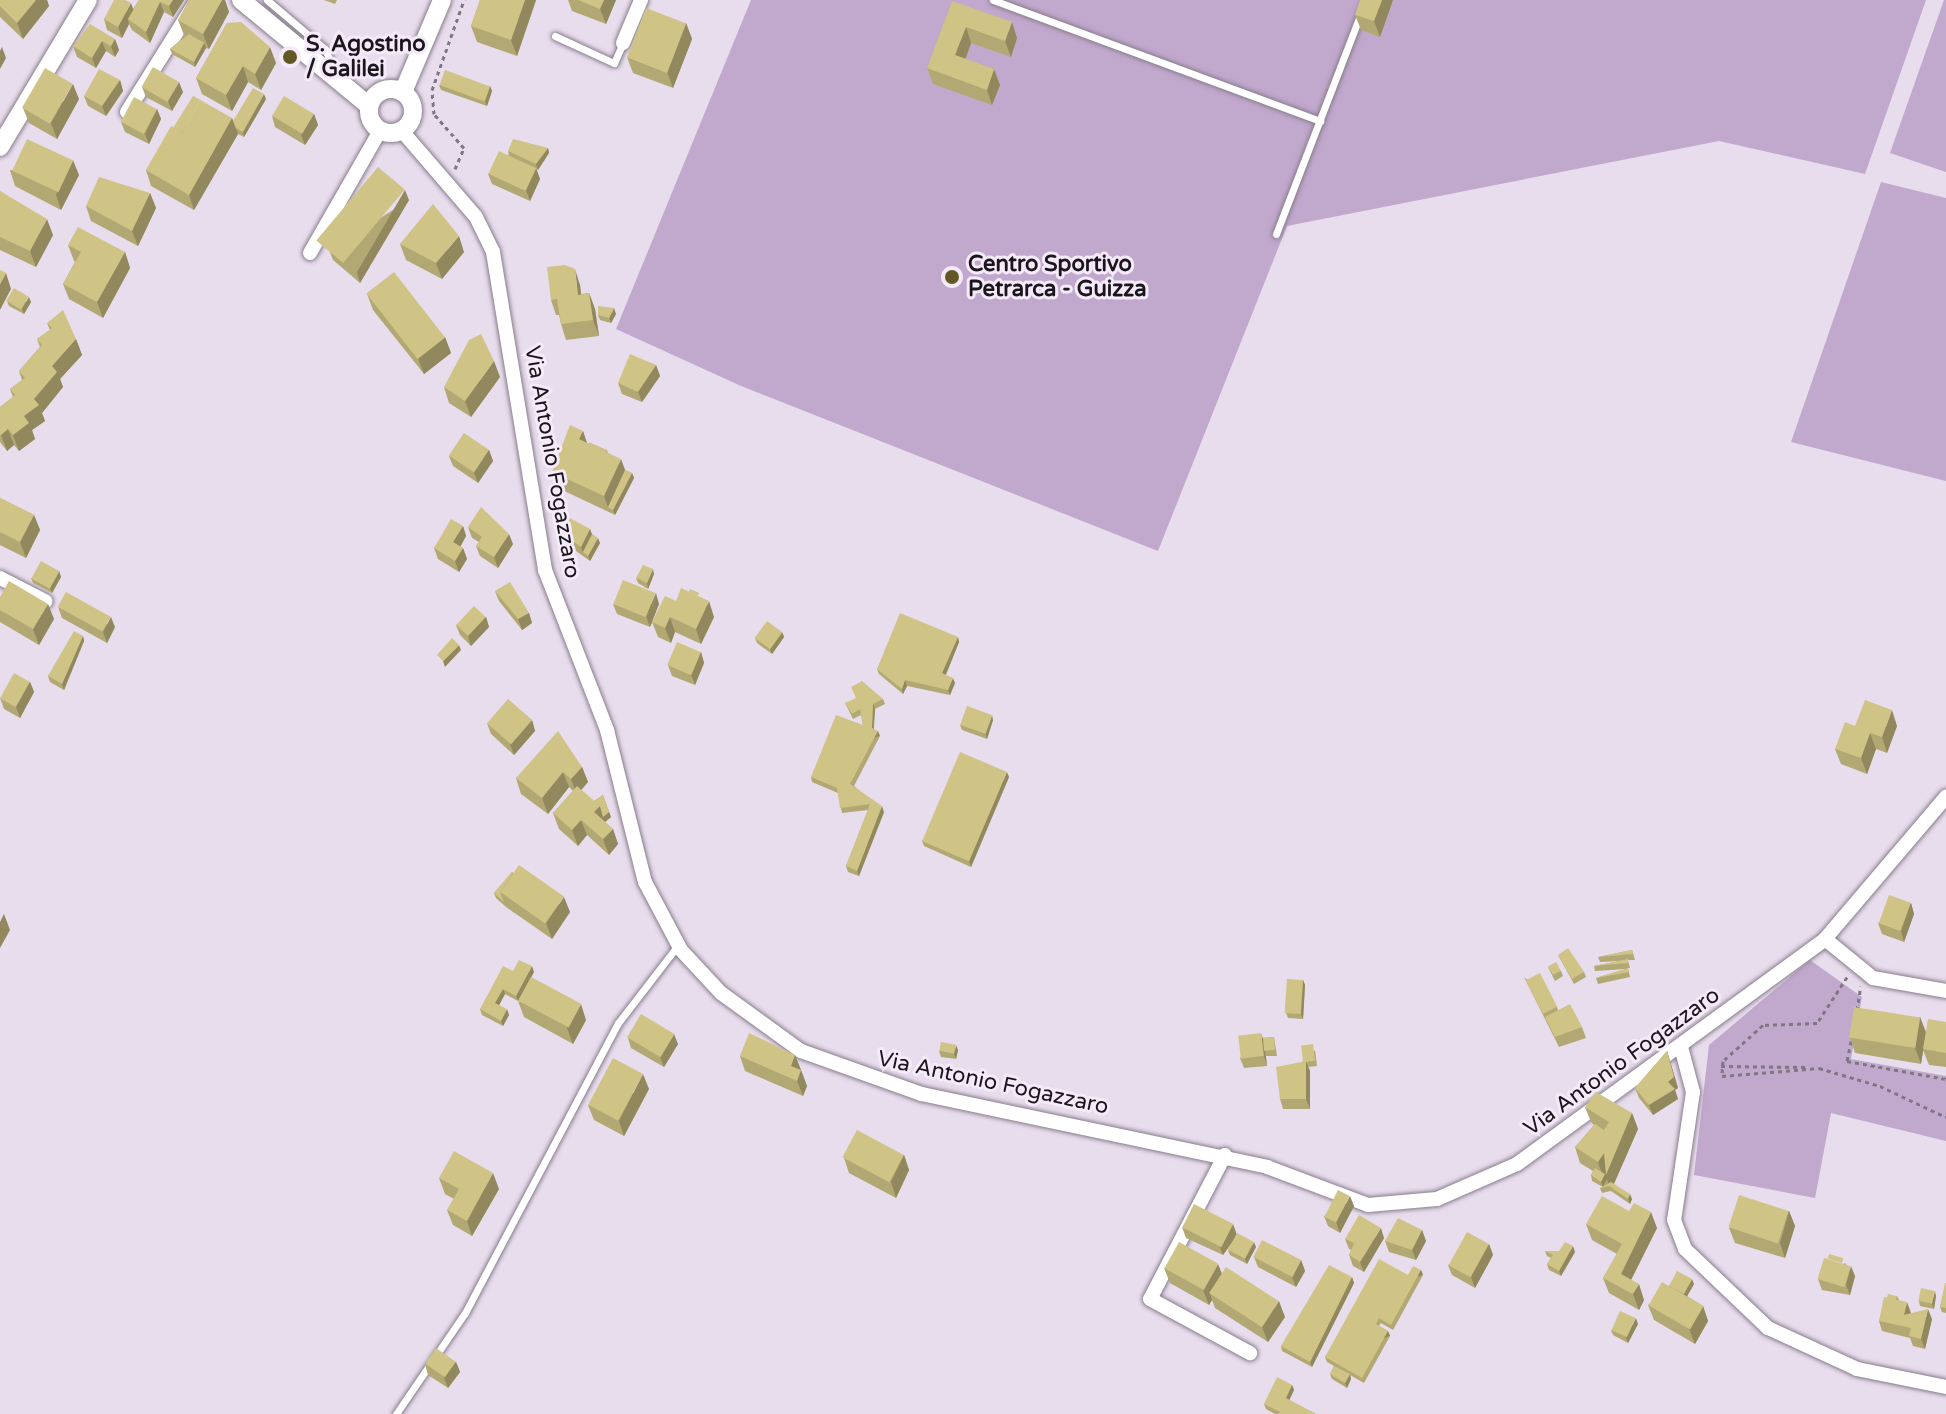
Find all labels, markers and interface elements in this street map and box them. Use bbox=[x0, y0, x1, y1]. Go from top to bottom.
place label: S. Agostino / Galilei bbox=[306, 31, 426, 82]
marker: S. Agostino / Galilei bbox=[281, 48, 299, 66]
place label: Centro Sportivo Petrarca - Guizza bbox=[968, 251, 1147, 302]
marker: Centro Sportivo Petrarca - Guizza bbox=[943, 268, 961, 286]
street label: Via Antonio Fogazzaro bbox=[519, 344, 585, 580]
street label: Via Antonio Fogazzaro bbox=[1519, 982, 1725, 1142]
street label: Via Antonio Fogazzaro bbox=[875, 1046, 1111, 1120]

